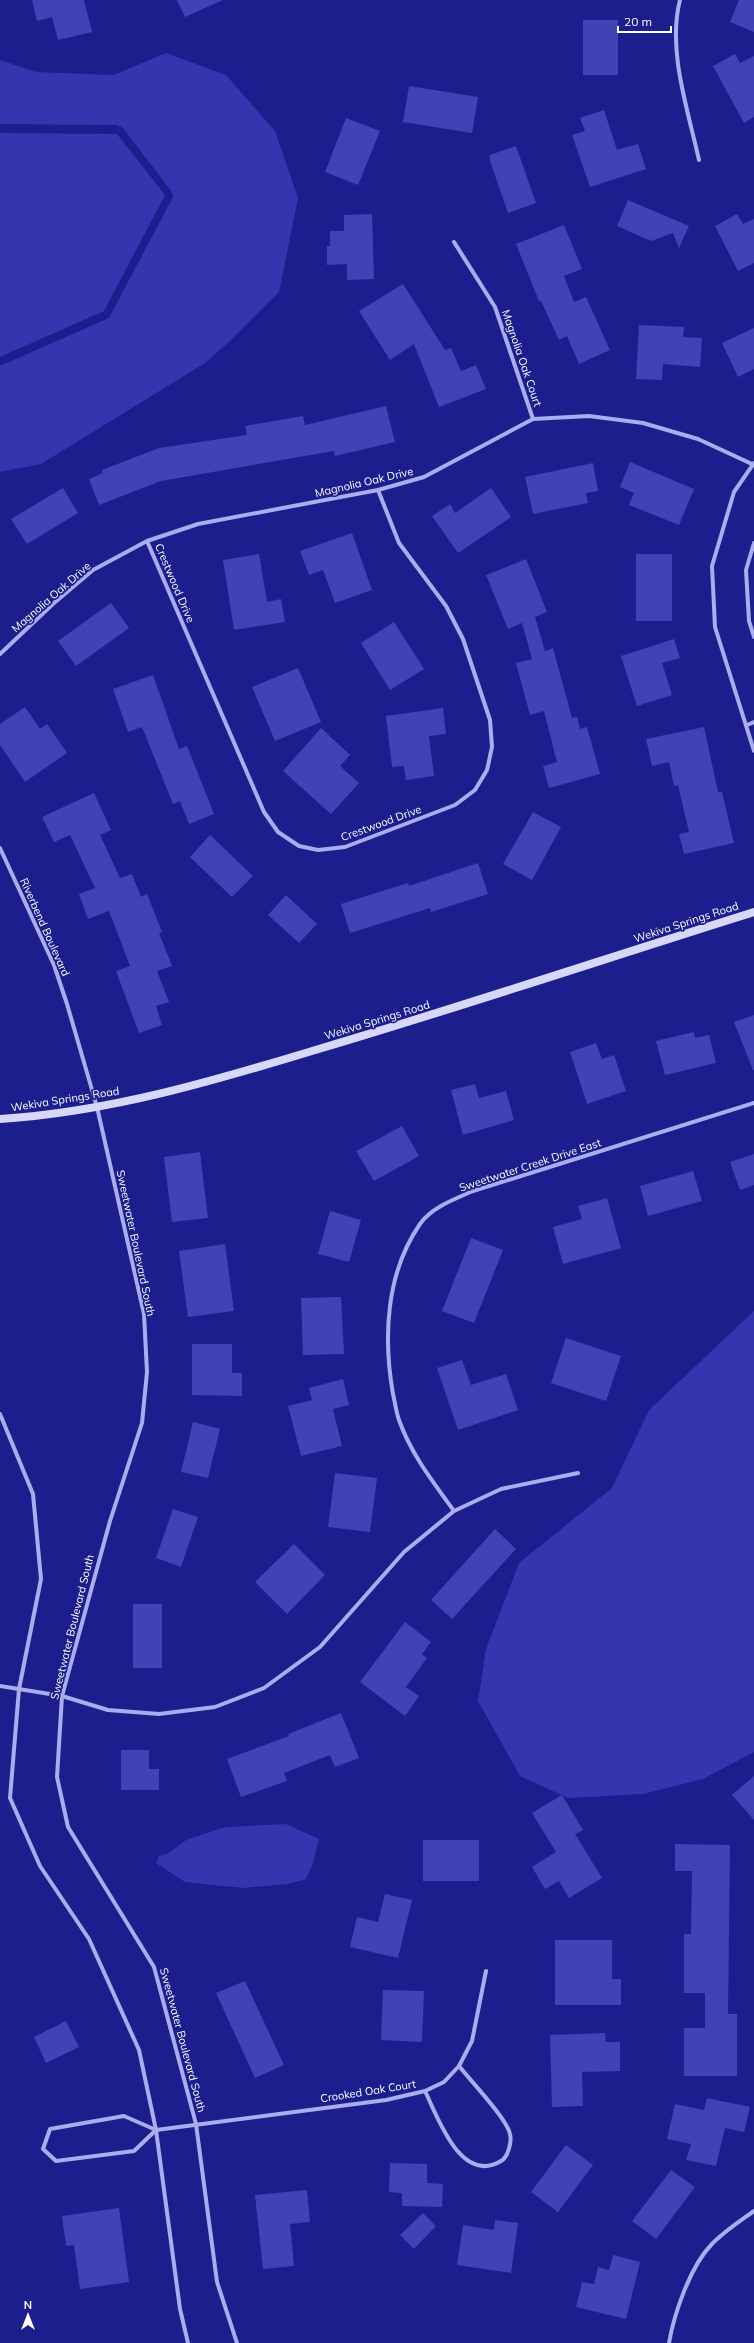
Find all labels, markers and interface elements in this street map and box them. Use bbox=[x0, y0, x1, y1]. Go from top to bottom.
scale bar bbox=[618, 8, 671, 34]
text: 20 m bbox=[624, 14, 652, 29]
street label: Magnolia Oak Court bbox=[499, 308, 545, 408]
street label: Magnolia Oak Drive bbox=[314, 464, 414, 500]
street label: Crestwood Drive bbox=[152, 541, 198, 625]
street label: Magnolia Oak Drive bbox=[9, 559, 93, 635]
street label: Crestwood Drive bbox=[339, 802, 423, 844]
street label: Riverbend Boulevard bbox=[17, 876, 73, 978]
street label: Wekiva Springs Road bbox=[632, 898, 740, 946]
street label: Wekiva Springs Road bbox=[323, 997, 431, 1043]
street label: Wekiva Springs Road bbox=[10, 1084, 120, 1114]
street label: Sweetwater Creek Drive East bbox=[457, 1135, 603, 1195]
street label: Sweetwater Boulevard South bbox=[114, 1169, 158, 1317]
street label: Sweetwater Boulevard South bbox=[47, 1553, 97, 1701]
street label: Sweetwater Boulevard South bbox=[157, 1966, 209, 2114]
street label: Crooked Oak Court bbox=[319, 2077, 417, 2105]
north arrow bbox=[8, 2295, 48, 2335]
text: N bbox=[24, 2298, 32, 2312]

